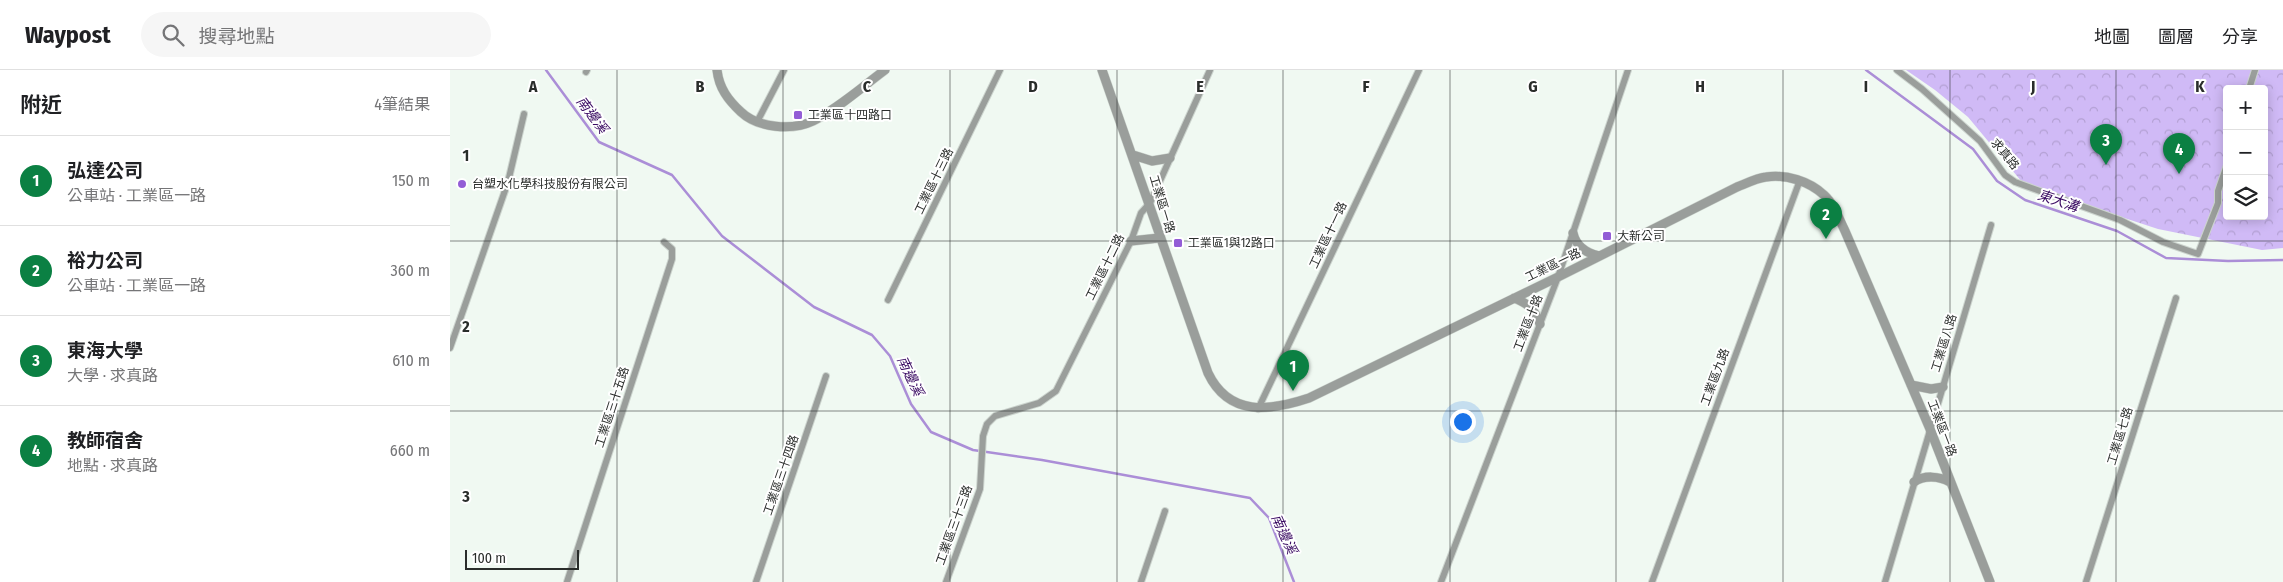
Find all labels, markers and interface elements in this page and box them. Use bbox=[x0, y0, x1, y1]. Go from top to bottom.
search box bbox=[141, 12, 491, 57]
text: Waypost bbox=[25, 21, 111, 49]
icon: search bbox=[159, 21, 187, 49]
text: 搜尋地點 bbox=[199, 25, 275, 48]
text: 地圖 bbox=[2094, 26, 2130, 48]
text: 圖層 bbox=[2158, 26, 2194, 48]
text: 分享 bbox=[2222, 26, 2258, 48]
text: A bbox=[528, 77, 538, 96]
text: B bbox=[696, 77, 705, 96]
text: C bbox=[863, 77, 872, 96]
text: D bbox=[1028, 77, 1038, 96]
text: E bbox=[1196, 77, 1204, 96]
text: F bbox=[1362, 77, 1370, 96]
text: G bbox=[1528, 77, 1538, 96]
text: H bbox=[1695, 77, 1705, 96]
text: I bbox=[1864, 77, 1868, 96]
text: J bbox=[2030, 77, 2035, 96]
text: K bbox=[2195, 77, 2205, 96]
map controls bbox=[2223, 85, 2268, 220]
button: + bbox=[2223, 85, 2268, 130]
text: 附近 bbox=[20, 92, 62, 118]
water label: 南邊溪 bbox=[573, 93, 613, 138]
text: 4筆結果 bbox=[374, 95, 430, 114]
place label: 工業區十四路口 bbox=[808, 108, 892, 122]
marker: 工業區十四路口 bbox=[792, 109, 804, 121]
pin: 3 bbox=[2090, 124, 2122, 165]
button: − bbox=[2223, 130, 2268, 175]
pin: 4 bbox=[2163, 133, 2195, 174]
street label: 求真路 bbox=[1988, 136, 2022, 172]
text: 1 bbox=[463, 146, 469, 165]
street label: 工業區十三路 bbox=[912, 146, 956, 216]
text: 弘達公司 bbox=[67, 159, 143, 182]
text: 1 bbox=[33, 171, 39, 190]
text: 150 m bbox=[392, 171, 430, 190]
street label: 工業區一路 bbox=[1147, 173, 1177, 235]
button: layers bbox=[2223, 175, 2268, 220]
place label: 台塑水化學科技股份有限公司 bbox=[472, 177, 628, 191]
marker: 台塑水化學科技股份有限公司 bbox=[456, 178, 468, 190]
text: 公車站 · 工業區一路 bbox=[67, 186, 206, 205]
water label: 東大溝 bbox=[2035, 186, 2083, 216]
pin: 2 bbox=[1810, 198, 1842, 239]
street label: 工業區十一路 bbox=[1306, 199, 1350, 271]
place label: 大新公司 bbox=[1617, 229, 1665, 243]
marker: 大新公司 bbox=[1601, 230, 1613, 242]
street label: 工業區十二路 bbox=[1083, 232, 1127, 302]
place label: 工業區1與12路口 bbox=[1188, 236, 1275, 250]
marker: 工業區1與12路口 bbox=[1172, 237, 1184, 249]
street label: 工業區一路 bbox=[1523, 246, 1583, 284]
text: 裕力公司 bbox=[67, 249, 143, 272]
text: 2 bbox=[32, 261, 40, 280]
text: 360 m bbox=[390, 261, 430, 280]
text: 公車站 · 工業區一路 bbox=[67, 276, 206, 295]
street label: 工業區十路 bbox=[1511, 292, 1545, 354]
street label: 工業區八路 bbox=[1929, 312, 1959, 374]
text: 2 bbox=[461, 317, 470, 336]
text: 東海大學 bbox=[67, 339, 143, 362]
street label: 工業區九路 bbox=[1698, 346, 1732, 408]
pin: 1 bbox=[1277, 350, 1309, 391]
text: 3 bbox=[32, 351, 40, 370]
text: 610 m bbox=[392, 351, 430, 370]
water label: 南邊溪 bbox=[893, 353, 927, 400]
street label: 工業區三十五路 bbox=[592, 365, 632, 449]
text: 大學 · 求真路 bbox=[67, 366, 158, 385]
street label: 工業區一路 bbox=[1925, 397, 1959, 459]
street label: 工業區七路 bbox=[2105, 405, 2135, 467]
your location bbox=[1450, 409, 1476, 435]
text: 教師宿舍 bbox=[67, 429, 143, 452]
street label: 工業區三十四路 bbox=[761, 433, 801, 517]
text: 4 bbox=[32, 441, 40, 460]
text: 660 m bbox=[390, 441, 430, 460]
text: 地點 · 求真路 bbox=[67, 456, 158, 475]
street label: 工業區三十三路 bbox=[933, 483, 975, 567]
text: 3 bbox=[461, 487, 470, 506]
water label: 南邊溪 bbox=[1268, 511, 1301, 558]
scale bar bbox=[465, 547, 579, 570]
text: 100 m bbox=[472, 550, 506, 567]

